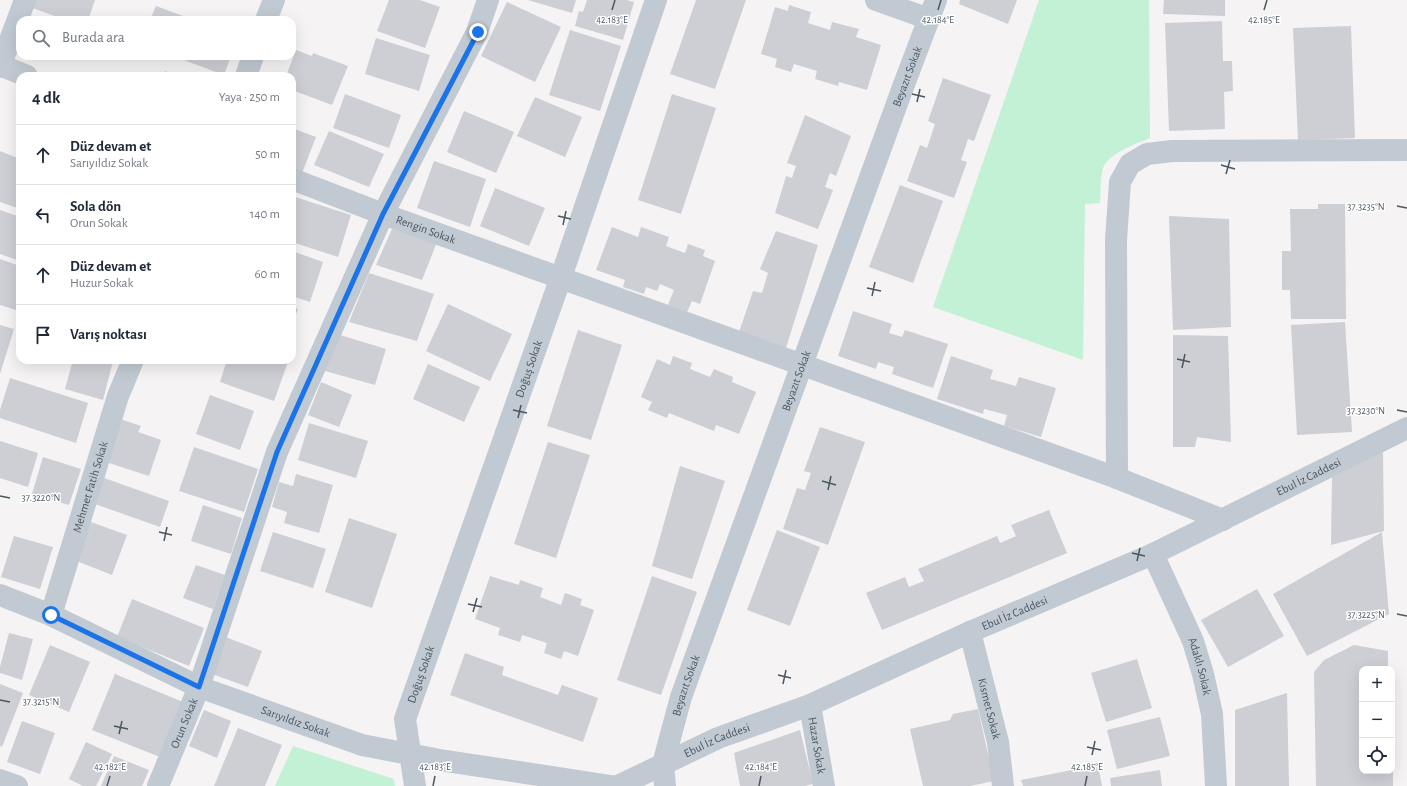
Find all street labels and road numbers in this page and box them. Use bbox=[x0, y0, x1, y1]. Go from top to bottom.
street label: Beyazıt Sokak bbox=[890, 44, 924, 108]
street label: Rengin Sokak bbox=[394, 213, 458, 246]
street label: Doğuş Sokak bbox=[513, 338, 544, 399]
street label: Beyazıt Sokak bbox=[780, 348, 813, 413]
street label: Mehmet Fatih Sokak bbox=[71, 439, 110, 534]
street label: Ebul İz Caddesi bbox=[1274, 456, 1343, 498]
street label: Ebul İz Caddesi bbox=[980, 594, 1049, 632]
street label: Adaklı Sokak bbox=[1186, 635, 1214, 697]
street label: Doğuş Sokak bbox=[405, 644, 436, 705]
street label: Beyazıt Sokak bbox=[670, 653, 702, 717]
street label: Kısmet Sokak bbox=[976, 677, 1003, 741]
street label: Orun Sokak bbox=[168, 696, 200, 750]
street label: Sarıyıldız Sokak bbox=[260, 704, 332, 739]
street label: Hazar Sokak bbox=[806, 716, 828, 775]
street label: Ebul İz Caddesi bbox=[682, 721, 751, 759]

